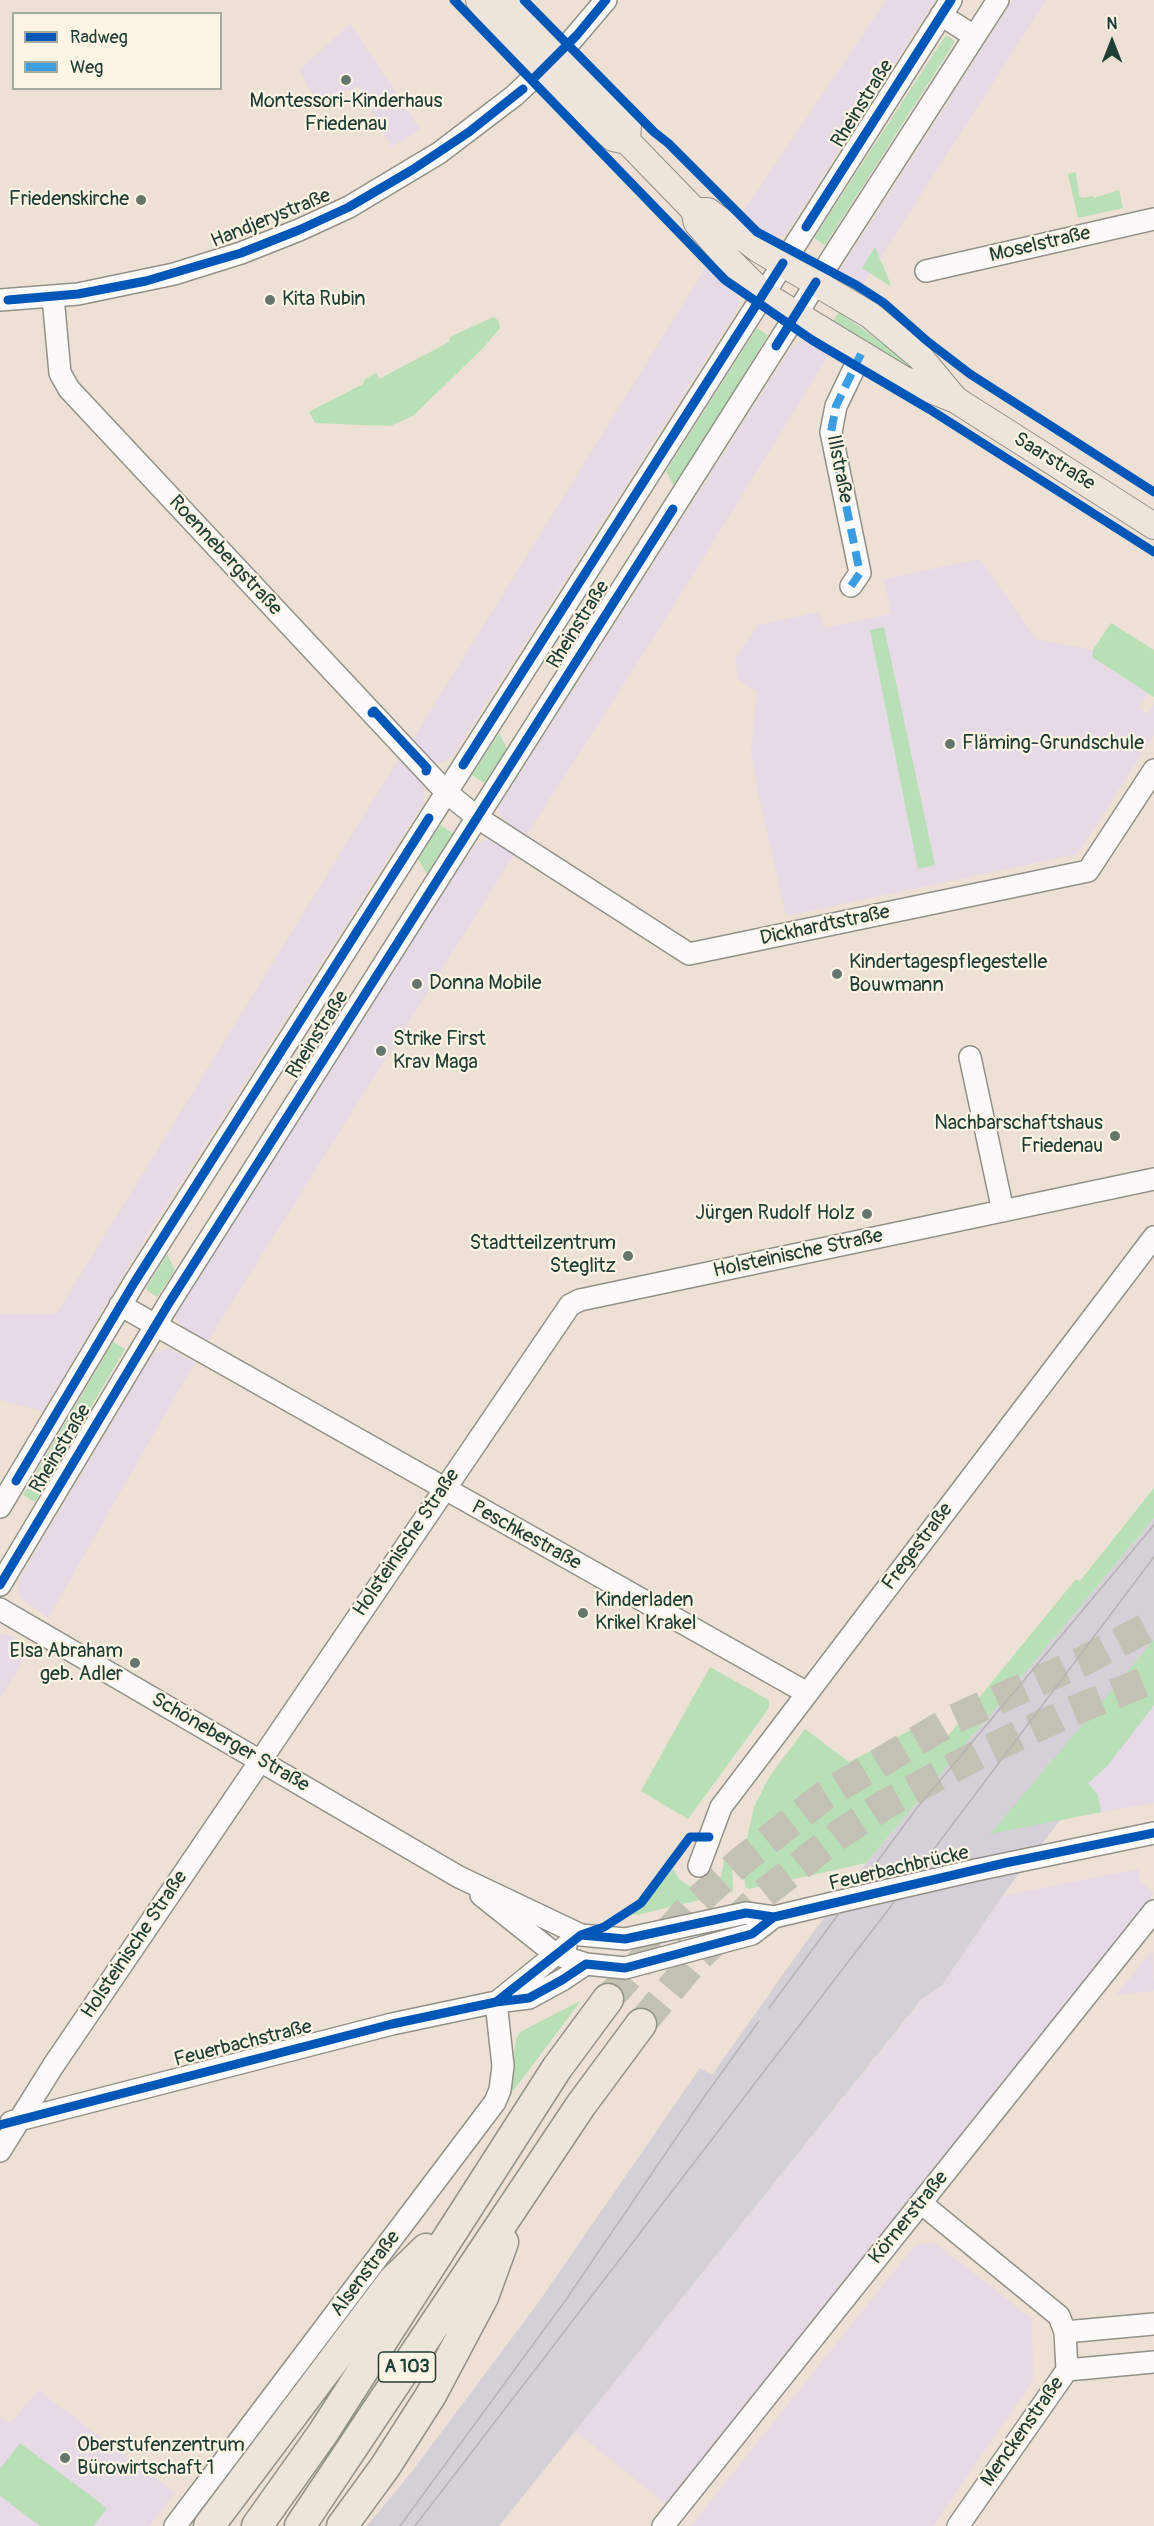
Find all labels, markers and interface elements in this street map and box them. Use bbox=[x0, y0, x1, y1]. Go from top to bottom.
legend bbox=[12, 12, 222, 90]
north arrow bbox=[1082, 12, 1142, 72]
text: N bbox=[1107, 14, 1117, 34]
text: Radweg bbox=[70, 26, 128, 49]
text: Weg bbox=[70, 56, 103, 79]
street label: Rheinstraße bbox=[827, 56, 899, 152]
marker: Montessori-Kinderhaus Friedenau bbox=[339, 73, 353, 87]
place label: Montessori-Kinderhaus Friedenau bbox=[250, 90, 442, 137]
street label: Handjerystraße bbox=[208, 184, 334, 254]
place label: Friedenskirche bbox=[9, 188, 129, 212]
marker: Friedenskirche bbox=[134, 193, 148, 207]
street label: Moselstraße bbox=[987, 222, 1093, 268]
place label: Kita Rubin bbox=[282, 288, 365, 312]
marker: Kita Rubin bbox=[263, 293, 277, 307]
street label: Saarstraße bbox=[1009, 428, 1099, 496]
street label: Illstraße bbox=[821, 433, 857, 505]
street label: Roennebergstraße bbox=[163, 491, 287, 621]
street label: Rheinstraße bbox=[543, 577, 615, 673]
place label: Fläming-Grundschule bbox=[962, 732, 1144, 756]
marker: Fläming-Grundschule bbox=[943, 737, 957, 751]
street label: Dickhardtstraße bbox=[758, 901, 892, 951]
place label: Kindertagespflegestelle Bouwmann bbox=[849, 951, 1047, 998]
marker: Kindertagespflegestelle Bouwmann bbox=[830, 967, 844, 981]
place label: Donna Mobile bbox=[429, 972, 541, 996]
marker: Donna Mobile bbox=[410, 977, 424, 991]
street label: Rheinstraße bbox=[282, 987, 354, 1083]
place label: Strike First Krav Maga bbox=[393, 1028, 486, 1075]
marker: Strike First Krav Maga bbox=[374, 1044, 388, 1058]
place label: Nachbarschaftshaus Friedenau bbox=[934, 1112, 1103, 1159]
marker: Nachbarschaftshaus Friedenau bbox=[1108, 1129, 1122, 1143]
place label: Jürgen Rudolf Holz bbox=[695, 1202, 855, 1226]
marker: Jürgen Rudolf Holz bbox=[860, 1207, 874, 1221]
street label: Holsteinische Straße bbox=[711, 1224, 885, 1284]
place label: Stadtteilzentrum Steglitz bbox=[469, 1232, 616, 1279]
marker: Stadtteilzentrum Steglitz bbox=[621, 1249, 635, 1263]
street label: Rheinstraße bbox=[25, 1400, 97, 1498]
street label: Holsteinische Straße bbox=[349, 1465, 465, 1621]
street label: Peschkestraße bbox=[467, 1496, 585, 1576]
street label: Fregestraße bbox=[877, 1499, 959, 1595]
place label: Kinderladen Krikel Krakel bbox=[595, 1589, 697, 1636]
marker: Kinderladen Krikel Krakel bbox=[576, 1606, 590, 1620]
place label: Elsa Abraham geb. Adler bbox=[10, 1640, 123, 1687]
marker: Elsa Abraham geb. Adler bbox=[128, 1656, 142, 1670]
street label: Schöneberger Straße bbox=[147, 1688, 313, 1798]
street label: Feuerbachbrücke bbox=[827, 1841, 971, 1897]
street label: Holsteinische Straße bbox=[77, 1867, 193, 2023]
street label: Feuerbachstraße bbox=[172, 2015, 314, 2073]
street label: Körnerstraße bbox=[864, 2167, 954, 2269]
street label: Alsenstraße bbox=[326, 2226, 406, 2322]
road number: A 103 bbox=[378, 2352, 436, 2382]
street label: Menckenstraße bbox=[976, 2373, 1070, 2491]
place label: Oberstufenzentrum Bürowirtschaft 1 bbox=[77, 2434, 245, 2481]
marker: Oberstufenzentrum Bürowirtschaft 1 bbox=[58, 2451, 72, 2465]

